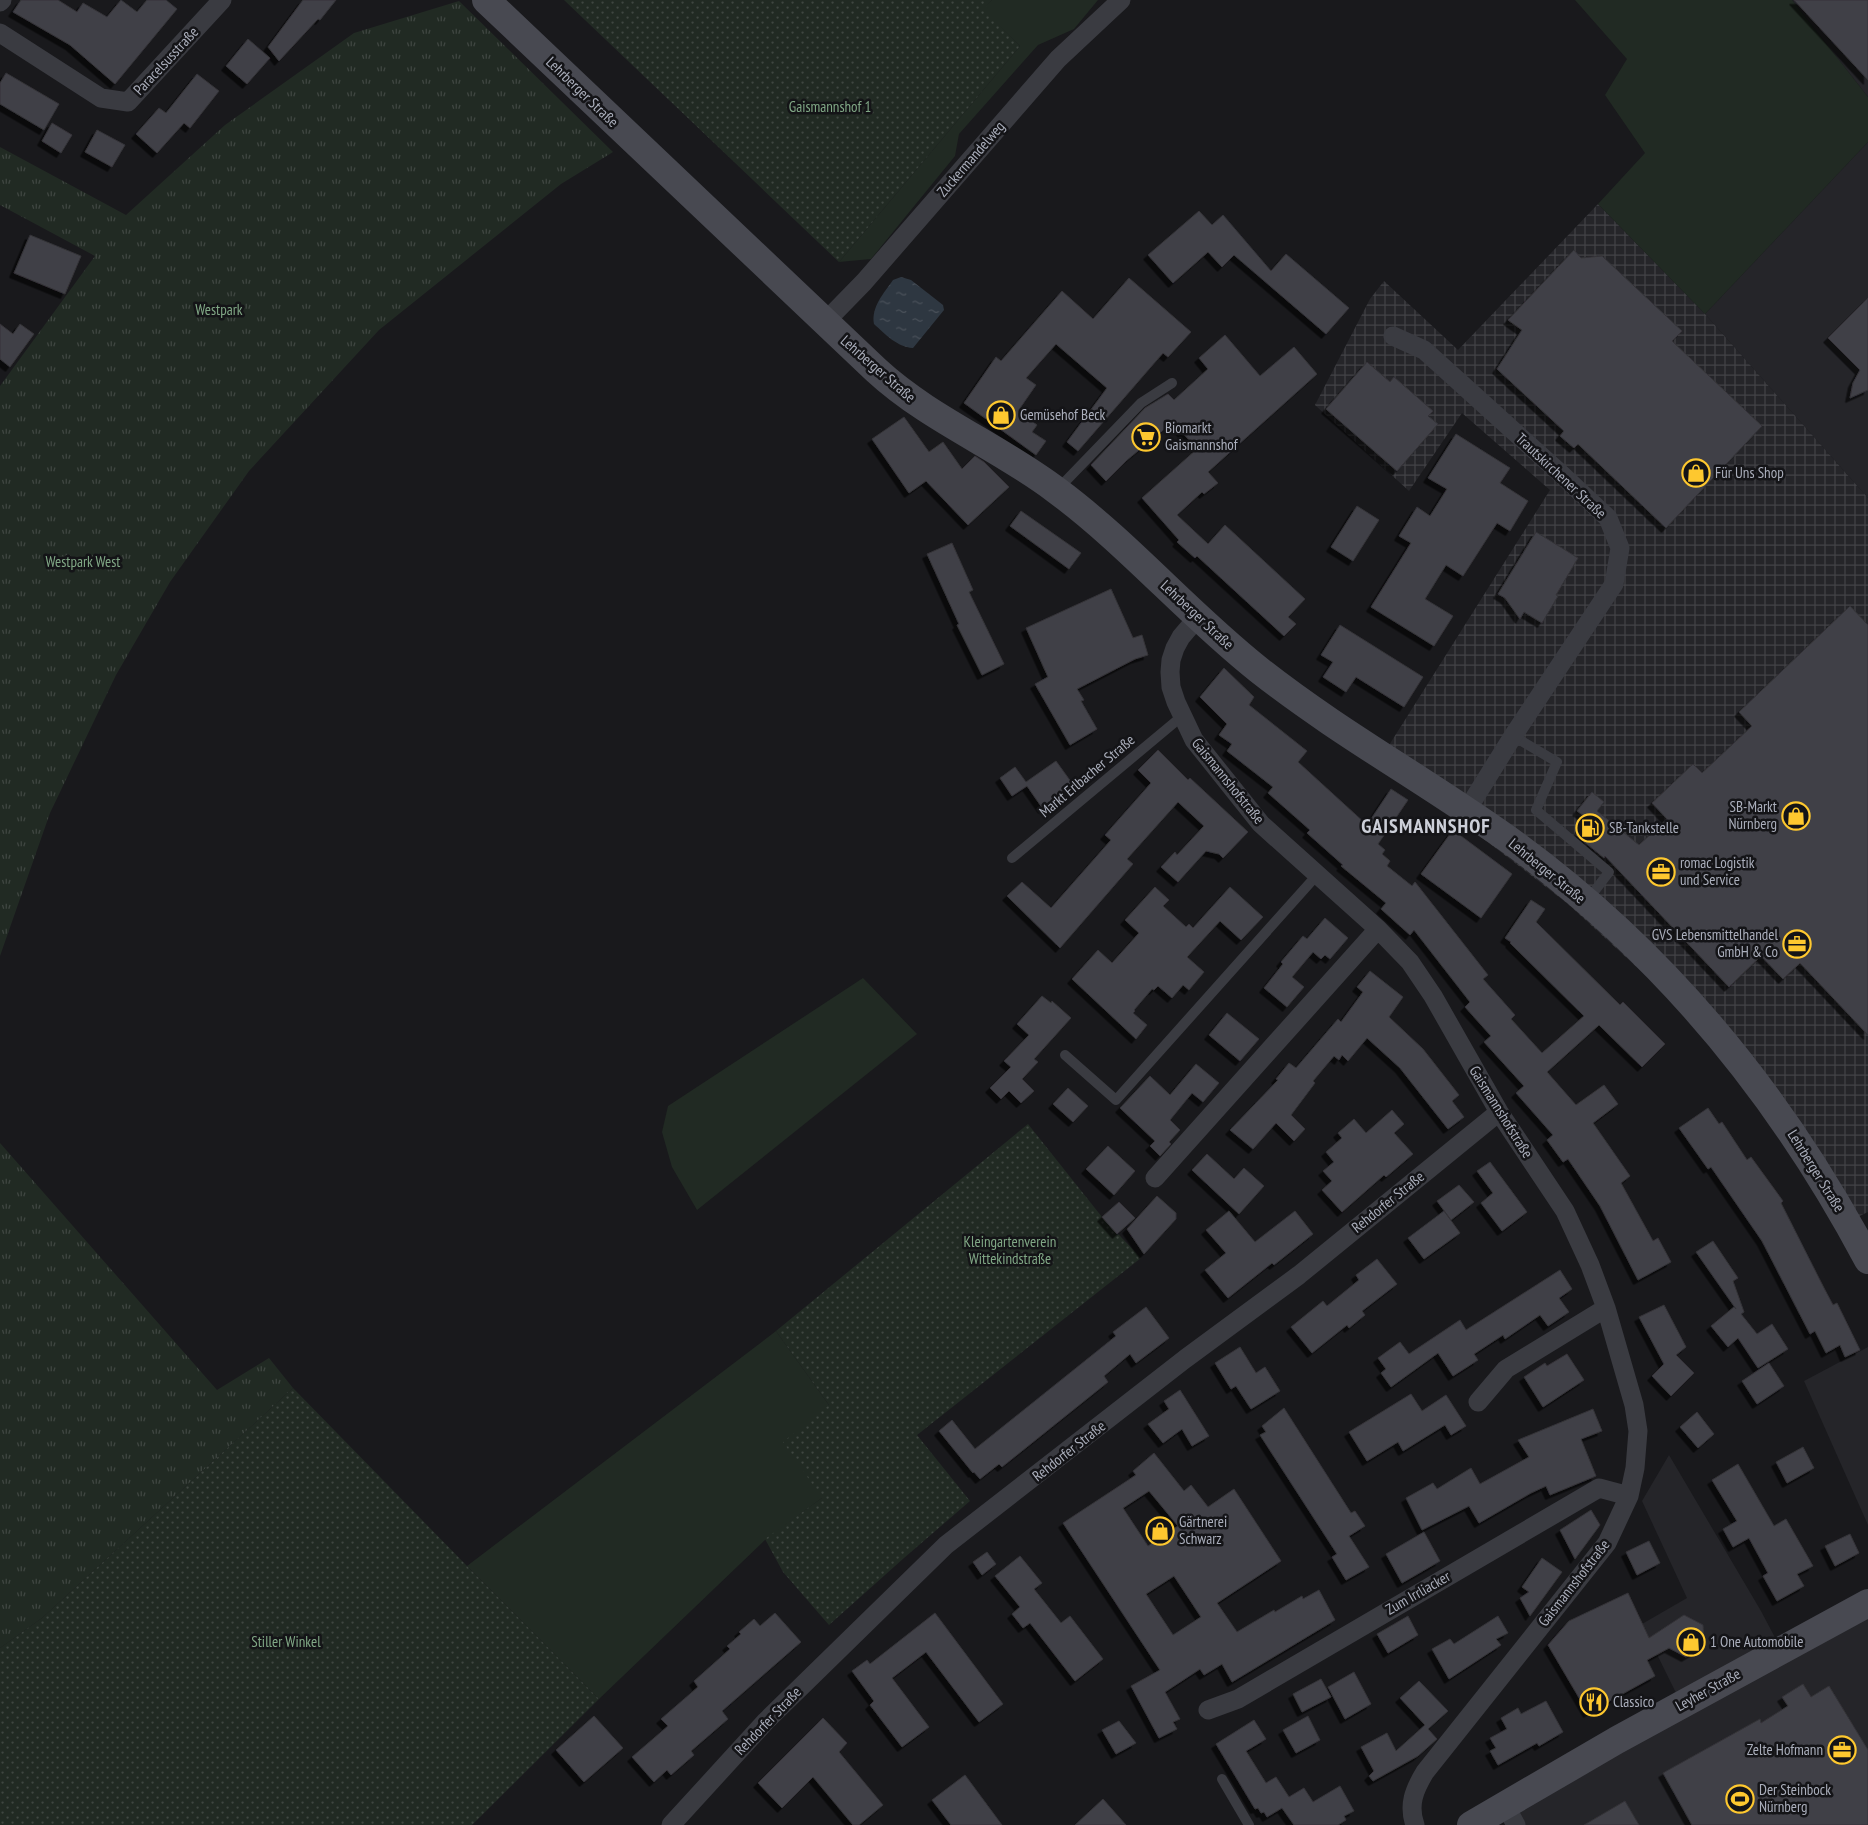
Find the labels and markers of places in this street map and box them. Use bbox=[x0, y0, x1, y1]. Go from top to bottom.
shop icon: Gemüsehof Beck bbox=[986, 400, 1016, 430]
place label: Gemüsehof Beck bbox=[1020, 405, 1106, 424]
place label: Biomarkt Gaismannshof bbox=[1165, 418, 1239, 454]
supermarket icon: Biomarkt Gaismannshof bbox=[1131, 422, 1161, 452]
shop icon: Für Uns Shop bbox=[1681, 458, 1711, 488]
place label: Für Uns Shop bbox=[1715, 463, 1784, 482]
place label: SB-Markt Nürnberg bbox=[1728, 797, 1777, 833]
shop icon: SB-Markt Nürnberg bbox=[1781, 801, 1811, 831]
fuel station icon: SB-Tankstelle bbox=[1575, 813, 1605, 843]
place label: SB-Tankstelle bbox=[1609, 818, 1679, 837]
place label: romac Logistik und Service bbox=[1680, 853, 1755, 889]
office icon: romac Logistik und Service bbox=[1646, 857, 1676, 887]
place label: GVS Lebensmittelhandel GmbH & Co bbox=[1652, 925, 1778, 961]
office icon: GVS Lebensmittelhandel GmbH & Co bbox=[1782, 929, 1812, 959]
place label: Gärtnerei Schwarz bbox=[1179, 1512, 1227, 1548]
shop icon: Gärtnerei Schwarz bbox=[1145, 1516, 1175, 1546]
shop icon: 1 One Automobile bbox=[1676, 1627, 1706, 1657]
place label: 1 One Automobile bbox=[1710, 1632, 1804, 1651]
restaurant icon: Classico bbox=[1579, 1687, 1609, 1717]
place label: Classico bbox=[1613, 1692, 1654, 1711]
office icon: Zelte Hofmann bbox=[1827, 1735, 1857, 1765]
place label: Zelte Hofmann bbox=[1747, 1740, 1823, 1759]
place label: Der Steinbock Nürnberg bbox=[1759, 1780, 1831, 1816]
sports icon: Der Steinbock Nürnberg bbox=[1725, 1784, 1755, 1814]

